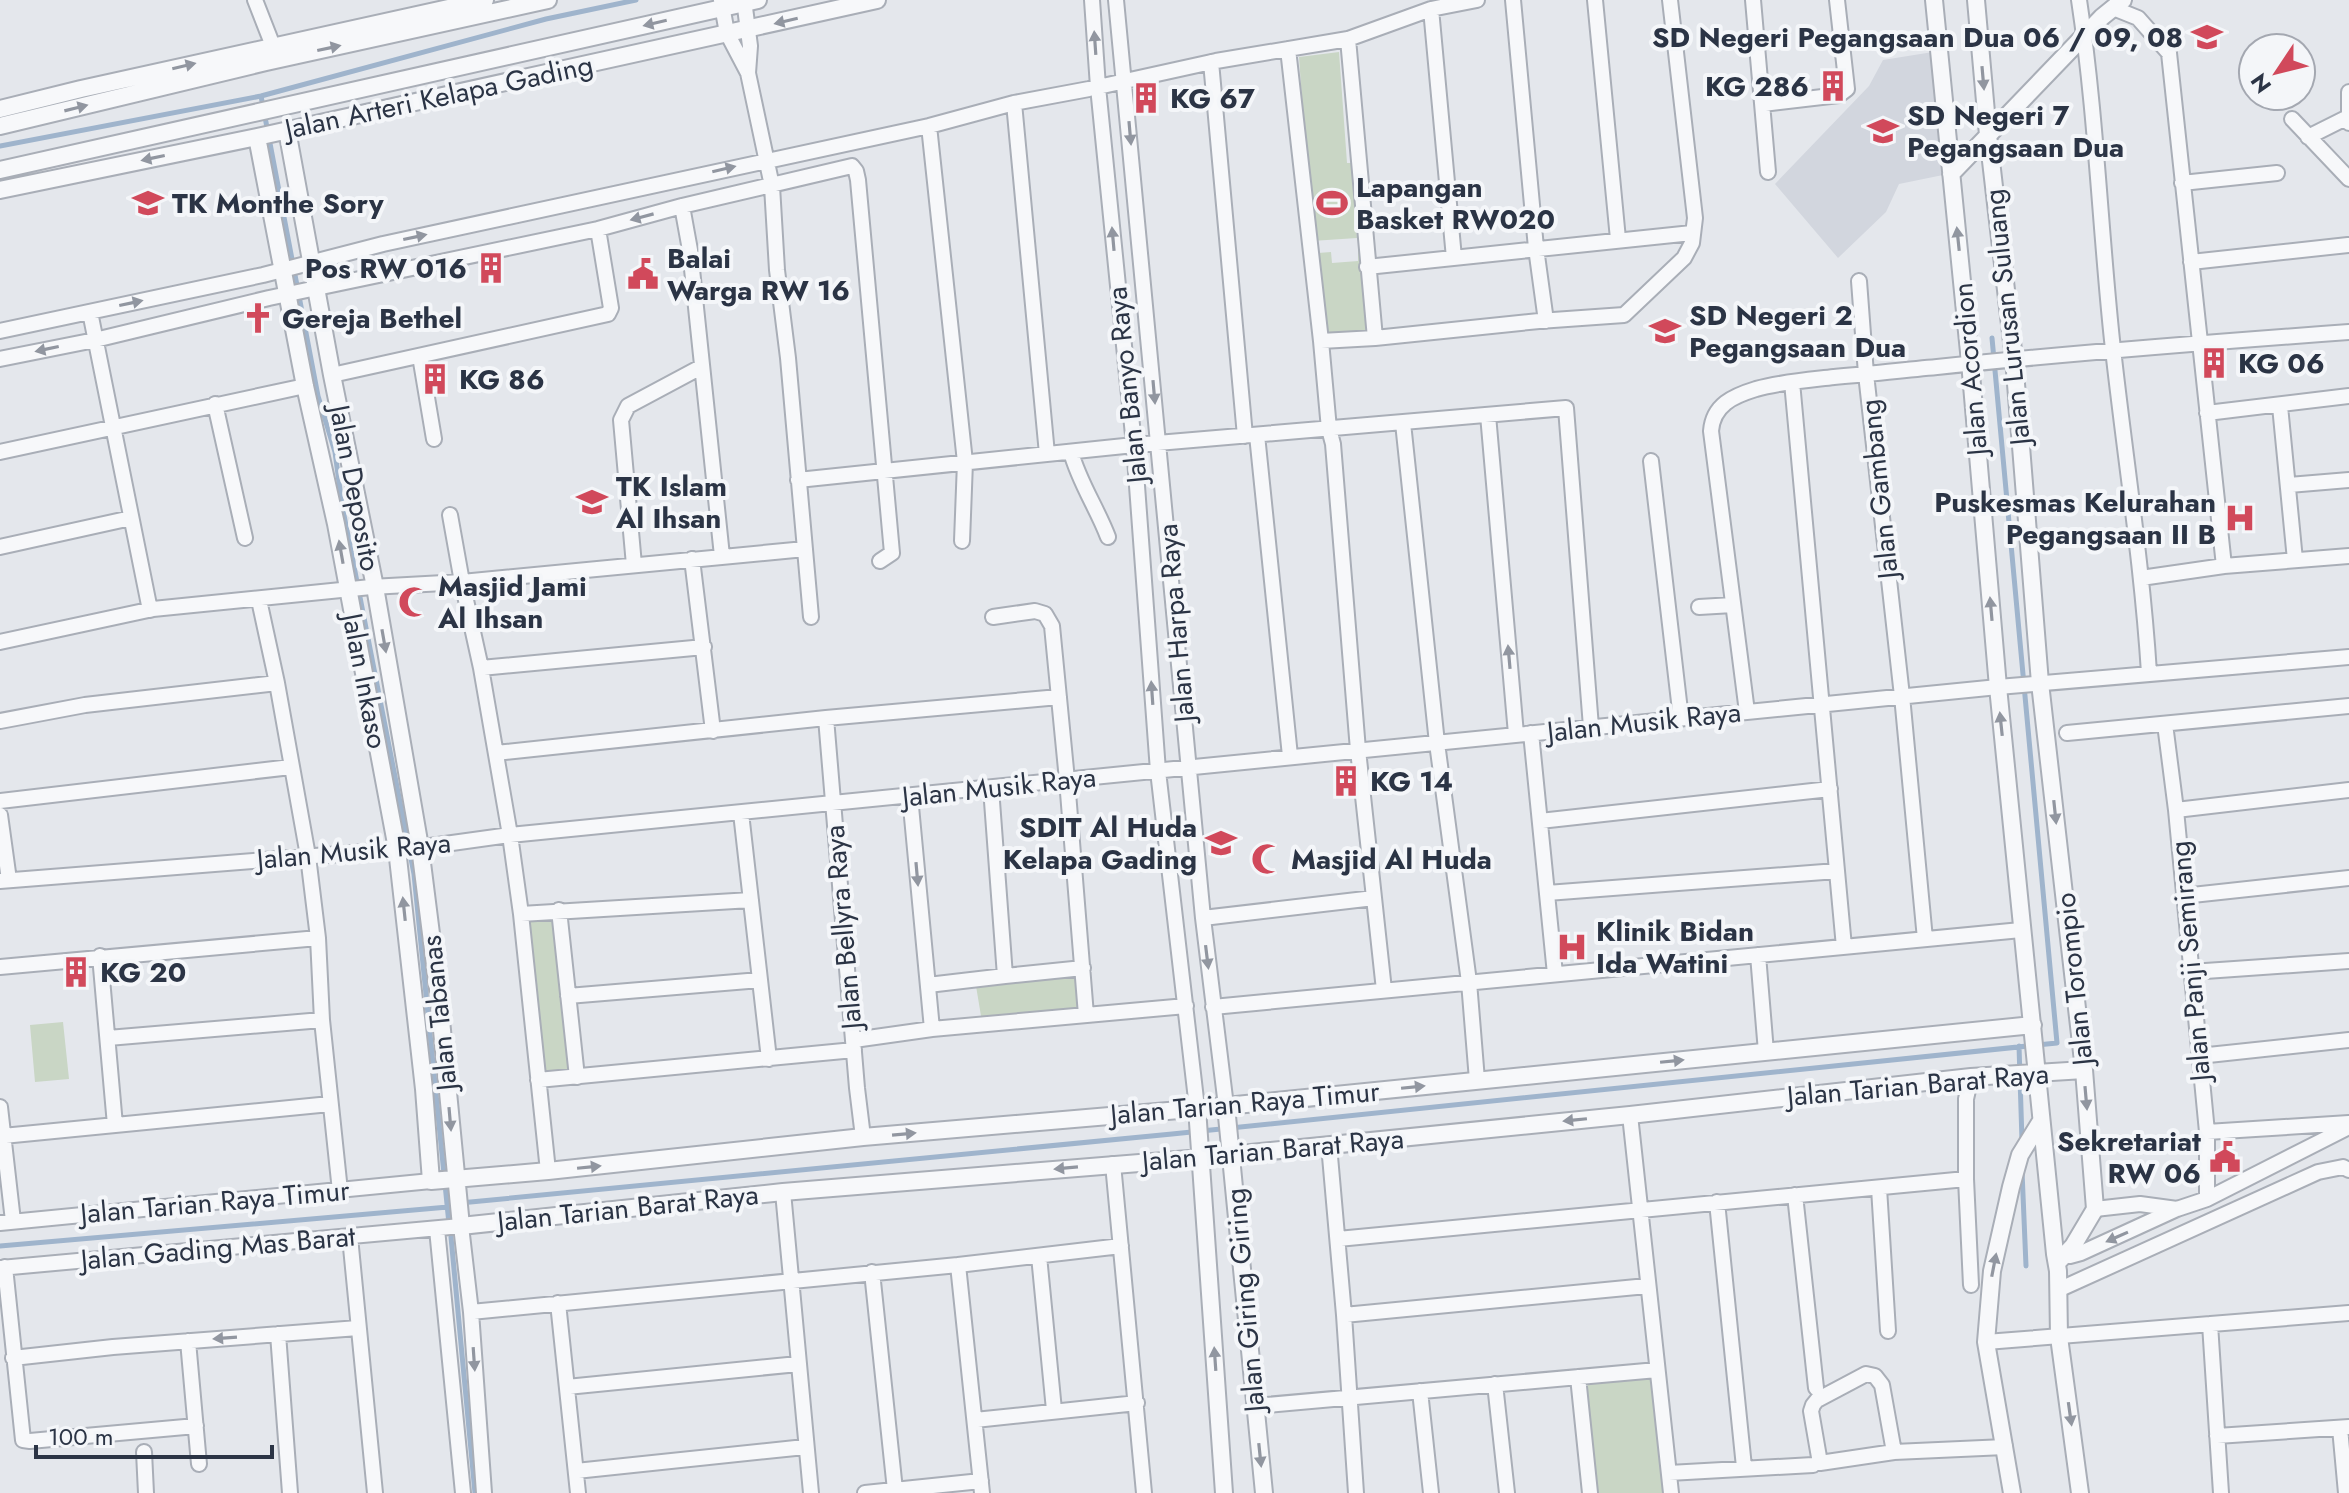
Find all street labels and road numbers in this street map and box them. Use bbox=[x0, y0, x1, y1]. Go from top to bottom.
street label: Jalan Arteri Kelapa Gading bbox=[277, 44, 597, 151]
street label: Jalan Lurusan Suluang bbox=[1973, 187, 2041, 451]
street label: Jalan Acordion bbox=[1942, 281, 1998, 461]
street label: Jalan Banyo Raya bbox=[1096, 285, 1158, 489]
street label: Jalan Deposito bbox=[318, 397, 391, 575]
street label: Jalan Gambang bbox=[1849, 397, 1909, 585]
street label: Jalan Harpa Raya bbox=[1147, 522, 1205, 728]
street label: Jalan Inkaso bbox=[331, 606, 398, 752]
street label: Jalan Musik Raya bbox=[1541, 691, 1743, 753]
street label: Jalan Musik Raya bbox=[896, 756, 1098, 818]
street label: Jalan Musik Raya bbox=[251, 822, 453, 880]
street label: Jalan Bellyra Raya bbox=[814, 823, 873, 1035]
street label: Jalan Panji Semirang bbox=[2159, 839, 2221, 1087]
street label: Jalan Torompio bbox=[2045, 891, 2104, 1071]
street label: Jalan Tabanas bbox=[410, 933, 468, 1097]
street label: Jalan Tarian Barat Raya bbox=[1782, 1053, 2050, 1117]
street label: Jalan Tarian Raya Timur bbox=[1105, 1071, 1382, 1136]
street label: Jalan Tarian Barat Raya bbox=[1137, 1118, 1405, 1182]
street label: Jalan Tarian Raya Timur bbox=[75, 1170, 352, 1235]
street label: Jalan Tarian Barat Raya bbox=[491, 1174, 761, 1243]
street label: Jalan Giring Giring bbox=[1215, 1186, 1276, 1418]
street label: Jalan Gading Mas Barat bbox=[75, 1216, 357, 1281]

